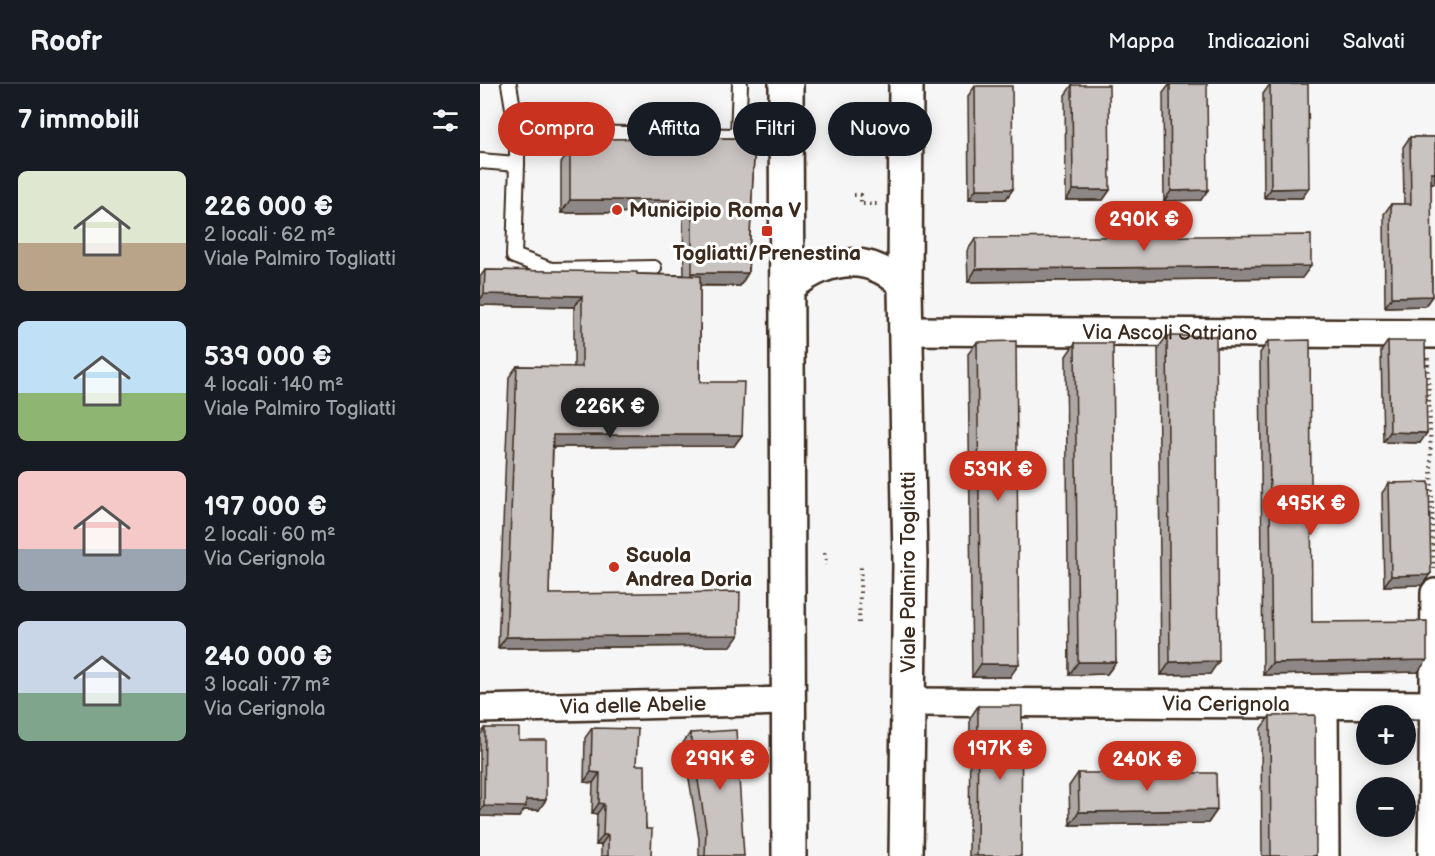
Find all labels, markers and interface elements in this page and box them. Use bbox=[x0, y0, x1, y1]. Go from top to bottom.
text: Roofr bbox=[30, 25, 102, 58]
text: Mappa bbox=[1108, 29, 1175, 54]
text: Indicazioni bbox=[1208, 29, 1310, 54]
text: Salvati bbox=[1343, 29, 1405, 54]
chip: Compra bbox=[498, 102, 615, 156]
chip: Affitta bbox=[627, 102, 721, 156]
chip: Filtri bbox=[733, 102, 816, 156]
chip: Nuovo bbox=[828, 102, 932, 156]
icon: filters bbox=[429, 104, 462, 137]
text: 7 immobili bbox=[18, 105, 139, 136]
text: 226 000 € bbox=[204, 192, 333, 223]
icon: home bbox=[66, 195, 138, 267]
place label: Municipio Roma V bbox=[629, 198, 801, 223]
pin: 290K € bbox=[1095, 201, 1193, 252]
marker: Municipio Roma V bbox=[610, 203, 624, 217]
text: 290K € bbox=[1109, 208, 1179, 232]
text: 2 locali · 62 m² bbox=[204, 223, 336, 247]
marker: Togliatti/Prenestina bbox=[760, 224, 774, 238]
place label: Togliatti/Prenestina bbox=[673, 241, 861, 266]
text: Viale Palmiro Togliatti bbox=[204, 247, 396, 271]
street label: Via Ascoli Satriano bbox=[1082, 320, 1258, 345]
text: 539 000 € bbox=[204, 342, 332, 373]
icon: home bbox=[66, 345, 138, 417]
text: 4 locali · 140 m² bbox=[204, 373, 344, 397]
pin: 226K € bbox=[561, 388, 659, 439]
text: 226K € bbox=[575, 395, 645, 419]
text: Viale Palmiro Togliatti bbox=[204, 397, 396, 421]
pin: 539K € bbox=[949, 451, 1047, 502]
text: 539K € bbox=[963, 458, 1033, 482]
street label: Viale Palmiro Togliatti bbox=[896, 471, 921, 673]
pin: 495K € bbox=[1262, 485, 1360, 536]
text: 197 000 € bbox=[204, 492, 327, 523]
text: 495K € bbox=[1276, 492, 1346, 516]
icon: home bbox=[66, 495, 138, 567]
text: 2 locali · 60 m² bbox=[204, 523, 336, 547]
place label: Scuola Andrea Doria bbox=[625, 543, 752, 592]
text: Via Cerignola bbox=[204, 547, 326, 571]
marker: Scuola Andrea Doria bbox=[607, 560, 621, 574]
text: 240 000 € bbox=[204, 642, 332, 673]
icon: home bbox=[66, 645, 138, 717]
text: 3 locali · 77 m² bbox=[204, 673, 330, 697]
street label: Via delle Abelie bbox=[559, 691, 707, 719]
street label: Via Cerignola bbox=[1162, 691, 1290, 717]
text: Via Cerignola bbox=[204, 697, 326, 721]
map controls bbox=[1356, 705, 1416, 837]
button: + bbox=[1356, 705, 1416, 765]
pin: 197K € bbox=[951, 730, 1049, 781]
text: 197K € bbox=[967, 737, 1033, 761]
pin: 299K € bbox=[671, 740, 769, 791]
pin: 240K € bbox=[1098, 741, 1196, 792]
text: 299K € bbox=[685, 747, 755, 771]
text: 240K € bbox=[1112, 748, 1182, 772]
button: − bbox=[1356, 777, 1416, 837]

